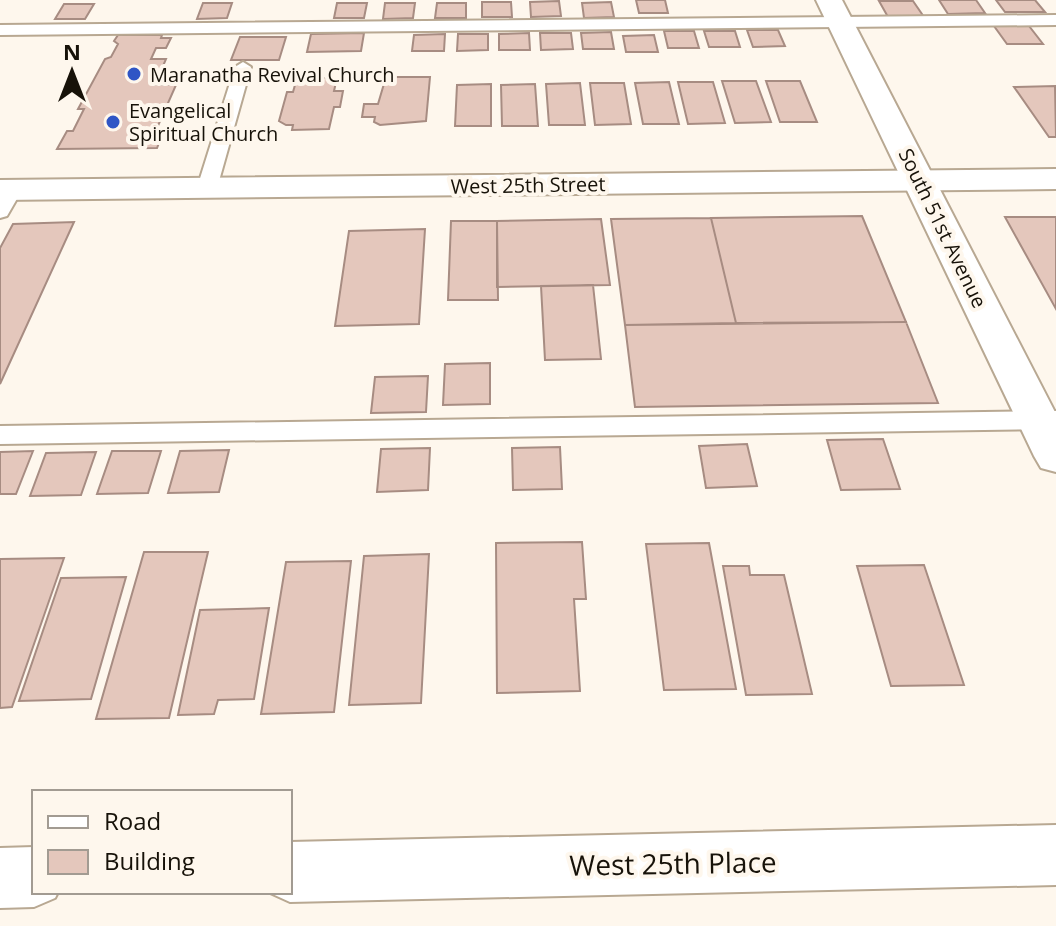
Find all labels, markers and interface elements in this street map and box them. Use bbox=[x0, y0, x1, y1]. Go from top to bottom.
north arrow bbox=[32, 32, 112, 112]
text: N bbox=[63, 36, 81, 66]
place label: Maranatha Revival Church bbox=[150, 61, 395, 88]
marker: Maranatha Revival Church bbox=[125, 65, 143, 83]
place label: Evangelical Spiritual Church bbox=[129, 97, 278, 147]
marker: Evangelical Spiritual Church bbox=[104, 113, 122, 131]
street label: South 51st Avenue bbox=[893, 144, 993, 312]
street label: West 25th Street bbox=[450, 170, 606, 200]
legend bbox=[32, 790, 292, 894]
text: Road bbox=[104, 804, 161, 837]
street label: West 25th Place bbox=[569, 842, 777, 884]
text: Building bbox=[104, 844, 195, 877]

